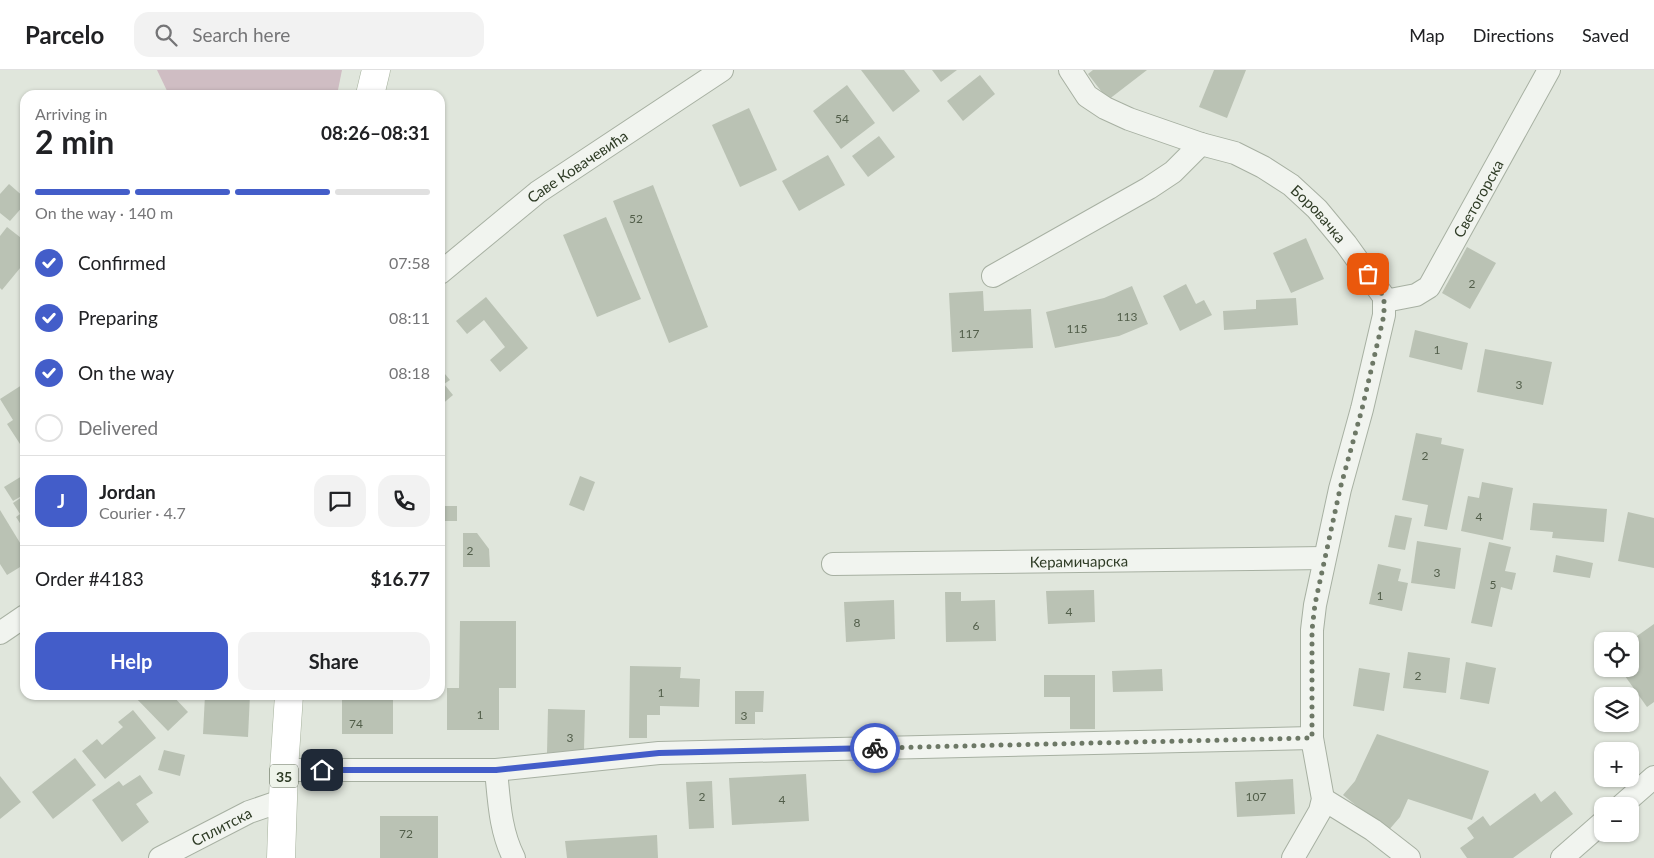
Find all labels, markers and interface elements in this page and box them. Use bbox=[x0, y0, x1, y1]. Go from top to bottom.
search box bbox=[134, 12, 484, 57]
text: Parcelo bbox=[25, 20, 104, 49]
icon: search bbox=[152, 21, 180, 49]
text: Search here bbox=[192, 23, 290, 46]
text: Map bbox=[1409, 24, 1445, 46]
text: Directions bbox=[1473, 24, 1554, 46]
text: Saved bbox=[1582, 24, 1629, 46]
text: Arriving in bbox=[35, 104, 108, 123]
house number: 54 bbox=[835, 111, 849, 126]
text: 08:26–08:31 bbox=[321, 121, 430, 144]
text: 2 min bbox=[35, 122, 114, 161]
street label: Саве Ковачевића bbox=[523, 126, 631, 206]
street label: Светогорска bbox=[1449, 156, 1507, 241]
street label: Боровачка bbox=[1288, 181, 1350, 246]
text: On the way · 140 m bbox=[35, 203, 173, 222]
house number: 52 bbox=[629, 211, 643, 226]
icon: check bbox=[35, 249, 63, 277]
text: Confirmed bbox=[78, 251, 166, 274]
text: 07:58 bbox=[389, 253, 430, 272]
pin bbox=[1347, 253, 1389, 295]
icon: bag bbox=[1354, 260, 1382, 288]
house number: 2 bbox=[1469, 276, 1476, 291]
icon: check bbox=[35, 304, 63, 332]
text: Preparing bbox=[78, 306, 158, 329]
text: 08:11 bbox=[389, 308, 430, 327]
house number: 113 bbox=[1117, 309, 1137, 324]
house number: 115 bbox=[1067, 321, 1087, 336]
house number: 117 bbox=[959, 326, 979, 341]
house number: 1 bbox=[1434, 342, 1441, 357]
icon: check bbox=[35, 359, 63, 387]
text: On the way bbox=[78, 361, 174, 384]
text: 08:18 bbox=[389, 363, 430, 382]
house number: 3 bbox=[1516, 377, 1523, 392]
text: Delivered bbox=[78, 416, 158, 439]
house number: 2 bbox=[1422, 448, 1429, 463]
button: chat bbox=[314, 475, 366, 527]
button: phone bbox=[378, 475, 430, 527]
text: Jordan bbox=[99, 480, 156, 503]
text: J bbox=[57, 489, 65, 512]
text: Courier · 4.7 bbox=[99, 503, 186, 522]
house number: 4 bbox=[1476, 509, 1483, 524]
house number: 2 bbox=[467, 543, 474, 558]
street label: Керамичарска bbox=[1030, 551, 1128, 571]
house number: 3 bbox=[1434, 565, 1441, 580]
text: Order #4183 bbox=[35, 567, 144, 590]
text: $16.77 bbox=[370, 567, 430, 590]
house number: 5 bbox=[1490, 577, 1497, 592]
house number: 1 bbox=[1377, 588, 1384, 603]
house number: 4 bbox=[1066, 604, 1073, 619]
house number: 8 bbox=[854, 615, 861, 630]
house number: 6 bbox=[973, 618, 980, 633]
button: Help bbox=[35, 632, 228, 690]
button: Share bbox=[238, 632, 430, 690]
map controls bbox=[1594, 632, 1639, 842]
button: locate bbox=[1594, 632, 1639, 677]
house number: 2 bbox=[1415, 668, 1422, 683]
house number: 1 bbox=[658, 685, 665, 700]
button: layers bbox=[1594, 687, 1639, 732]
house number: 1 bbox=[477, 707, 484, 722]
house number: 3 bbox=[741, 708, 748, 723]
house number: 74 bbox=[349, 716, 363, 731]
courier bbox=[850, 723, 900, 773]
house number: 3 bbox=[567, 730, 574, 745]
icon: bike bbox=[861, 734, 889, 762]
button: + bbox=[1594, 742, 1639, 787]
pin bbox=[301, 749, 343, 791]
icon: home bbox=[308, 756, 336, 784]
road number: 35 bbox=[270, 764, 298, 788]
house number: 2 bbox=[699, 789, 706, 804]
house number: 107 bbox=[1246, 789, 1266, 804]
house number: 4 bbox=[779, 792, 786, 807]
button: − bbox=[1594, 797, 1639, 842]
street label: Сплитска bbox=[188, 803, 255, 849]
house number: 72 bbox=[399, 826, 413, 841]

